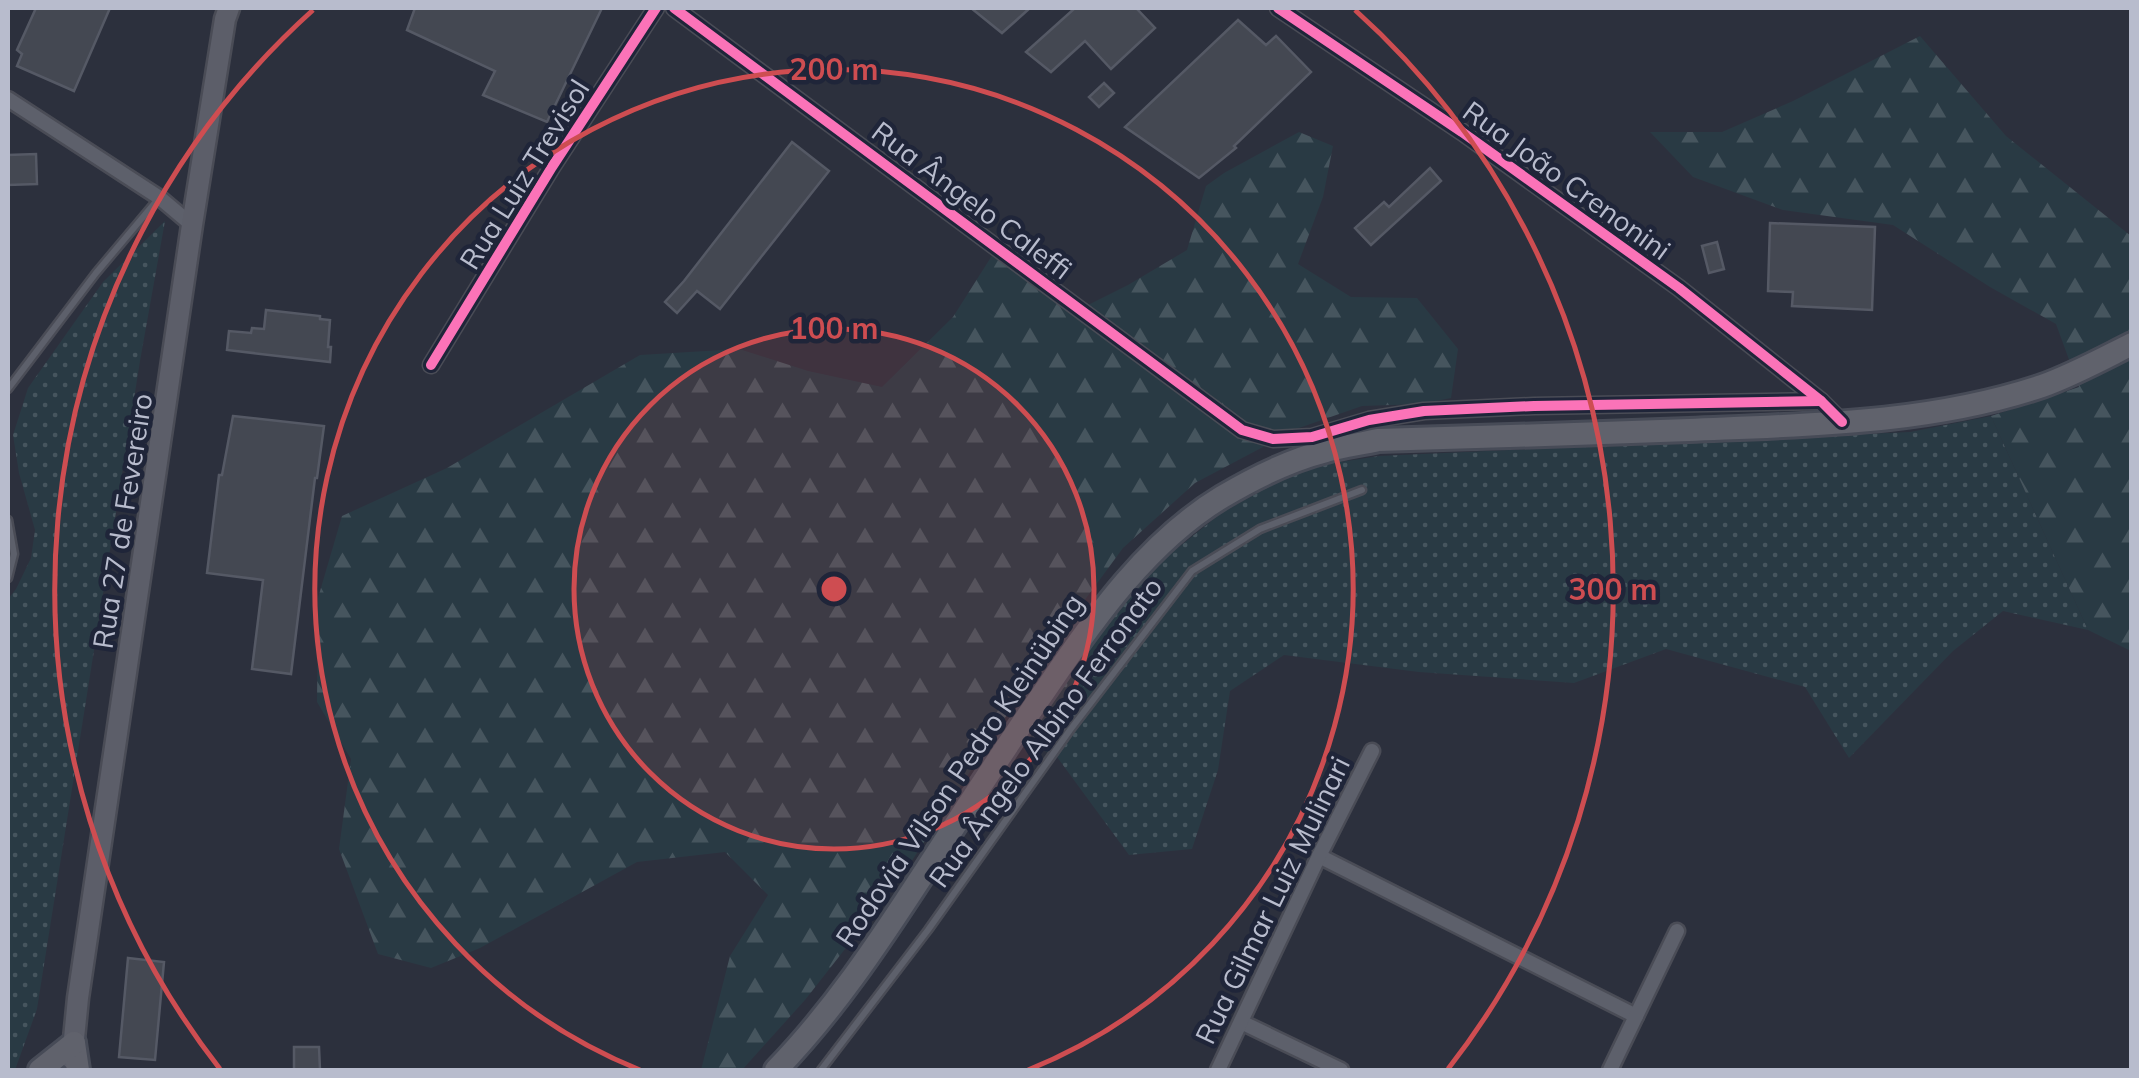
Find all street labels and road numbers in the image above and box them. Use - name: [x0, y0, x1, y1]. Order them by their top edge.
- street label: Rua Luiz Trevisol: [452, 73, 596, 275]
- street label: Rua João Crenonini: [1456, 93, 1678, 267]
- street label: Rua Ângelo Caleffi: [865, 113, 1079, 287]
- street label: Rua 27 de Fevereiro: [85, 391, 159, 651]
- street label: Rua Ângelo Albino Ferronato: [921, 570, 1169, 894]
- street label: Rodovia Vilson Pedro Kleinübing: [828, 587, 1090, 953]
- street label: Rua Gilmar Luiz Mulinari: [1187, 751, 1357, 1049]

